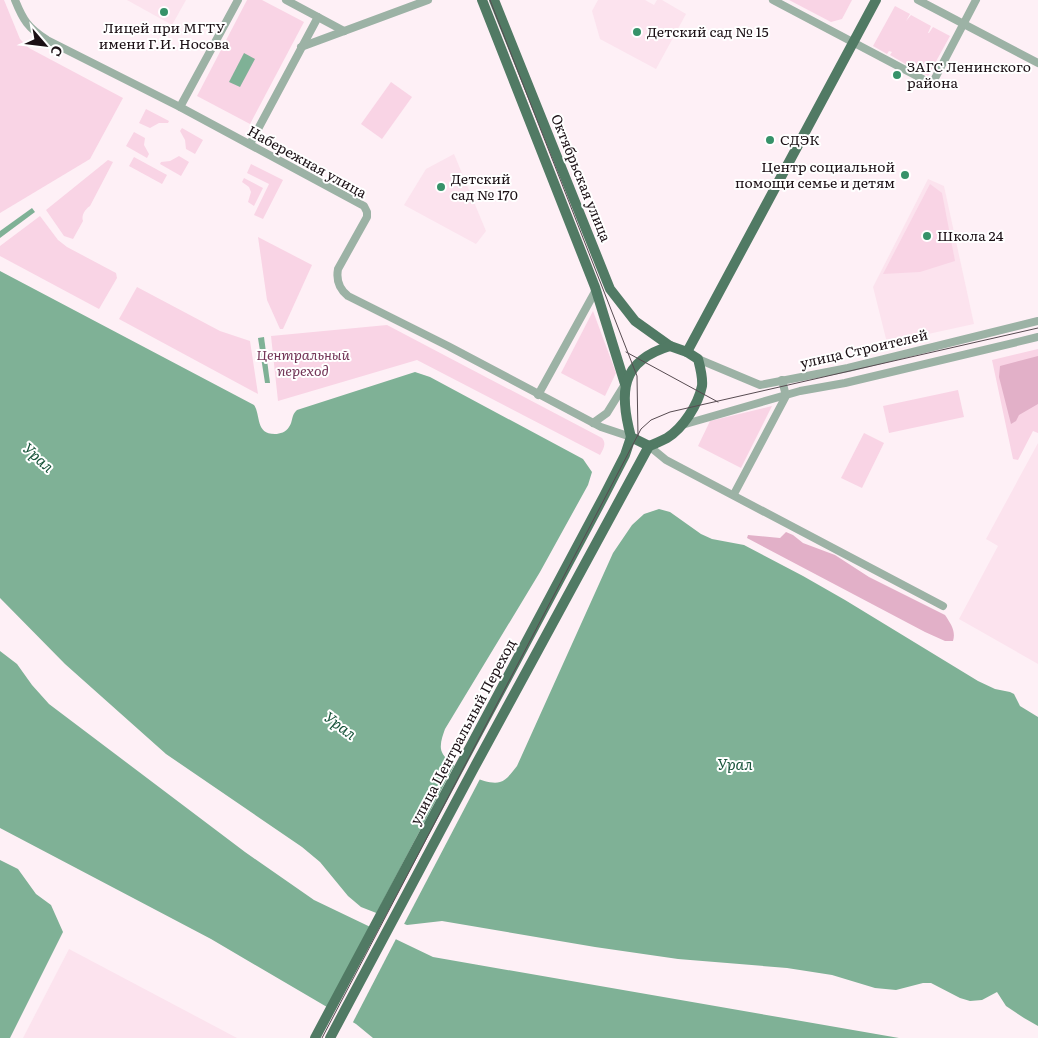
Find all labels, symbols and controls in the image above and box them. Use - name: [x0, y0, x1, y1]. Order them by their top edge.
- marker: Лицей при МГТУ имени Г.И. Носова: [158, 6, 170, 18]
- place label: Лицей при МГТУ имени Г.И. Носова: [99, 17, 230, 53]
- north arrow: [20, 20, 70, 70]
- place label: Детский сад № 15: [647, 21, 769, 41]
- marker: Детский сад № 15: [631, 26, 643, 38]
- text: С: [46, 42, 69, 61]
- place label: ЗАГС Ленинского района: [907, 56, 1031, 92]
- marker: ЗАГС Ленинского района: [891, 69, 903, 81]
- street label: Октябрьская улица: [547, 111, 617, 245]
- street label: Набережная улица: [244, 120, 371, 202]
- place label: СДЭК: [780, 129, 820, 149]
- marker: СДЭК: [764, 134, 776, 146]
- place label: Центр социальной помощи семье и детям: [735, 156, 895, 192]
- place label: Детский сад № 170: [451, 168, 518, 204]
- marker: Центр социальной помощи семье и детям: [899, 169, 911, 181]
- marker: Детский сад № 170: [435, 181, 447, 193]
- place label: Школа 24: [937, 225, 1004, 245]
- marker: Школа 24: [921, 230, 933, 242]
- street label: улица Строителей: [798, 324, 930, 372]
- park label: Центральный переход: [256, 344, 350, 380]
- water label: Урал: [18, 437, 60, 478]
- street label: улица Центральный Переход: [404, 635, 520, 828]
- water label: Урал: [320, 705, 362, 745]
- water label: Урал: [718, 752, 753, 775]

